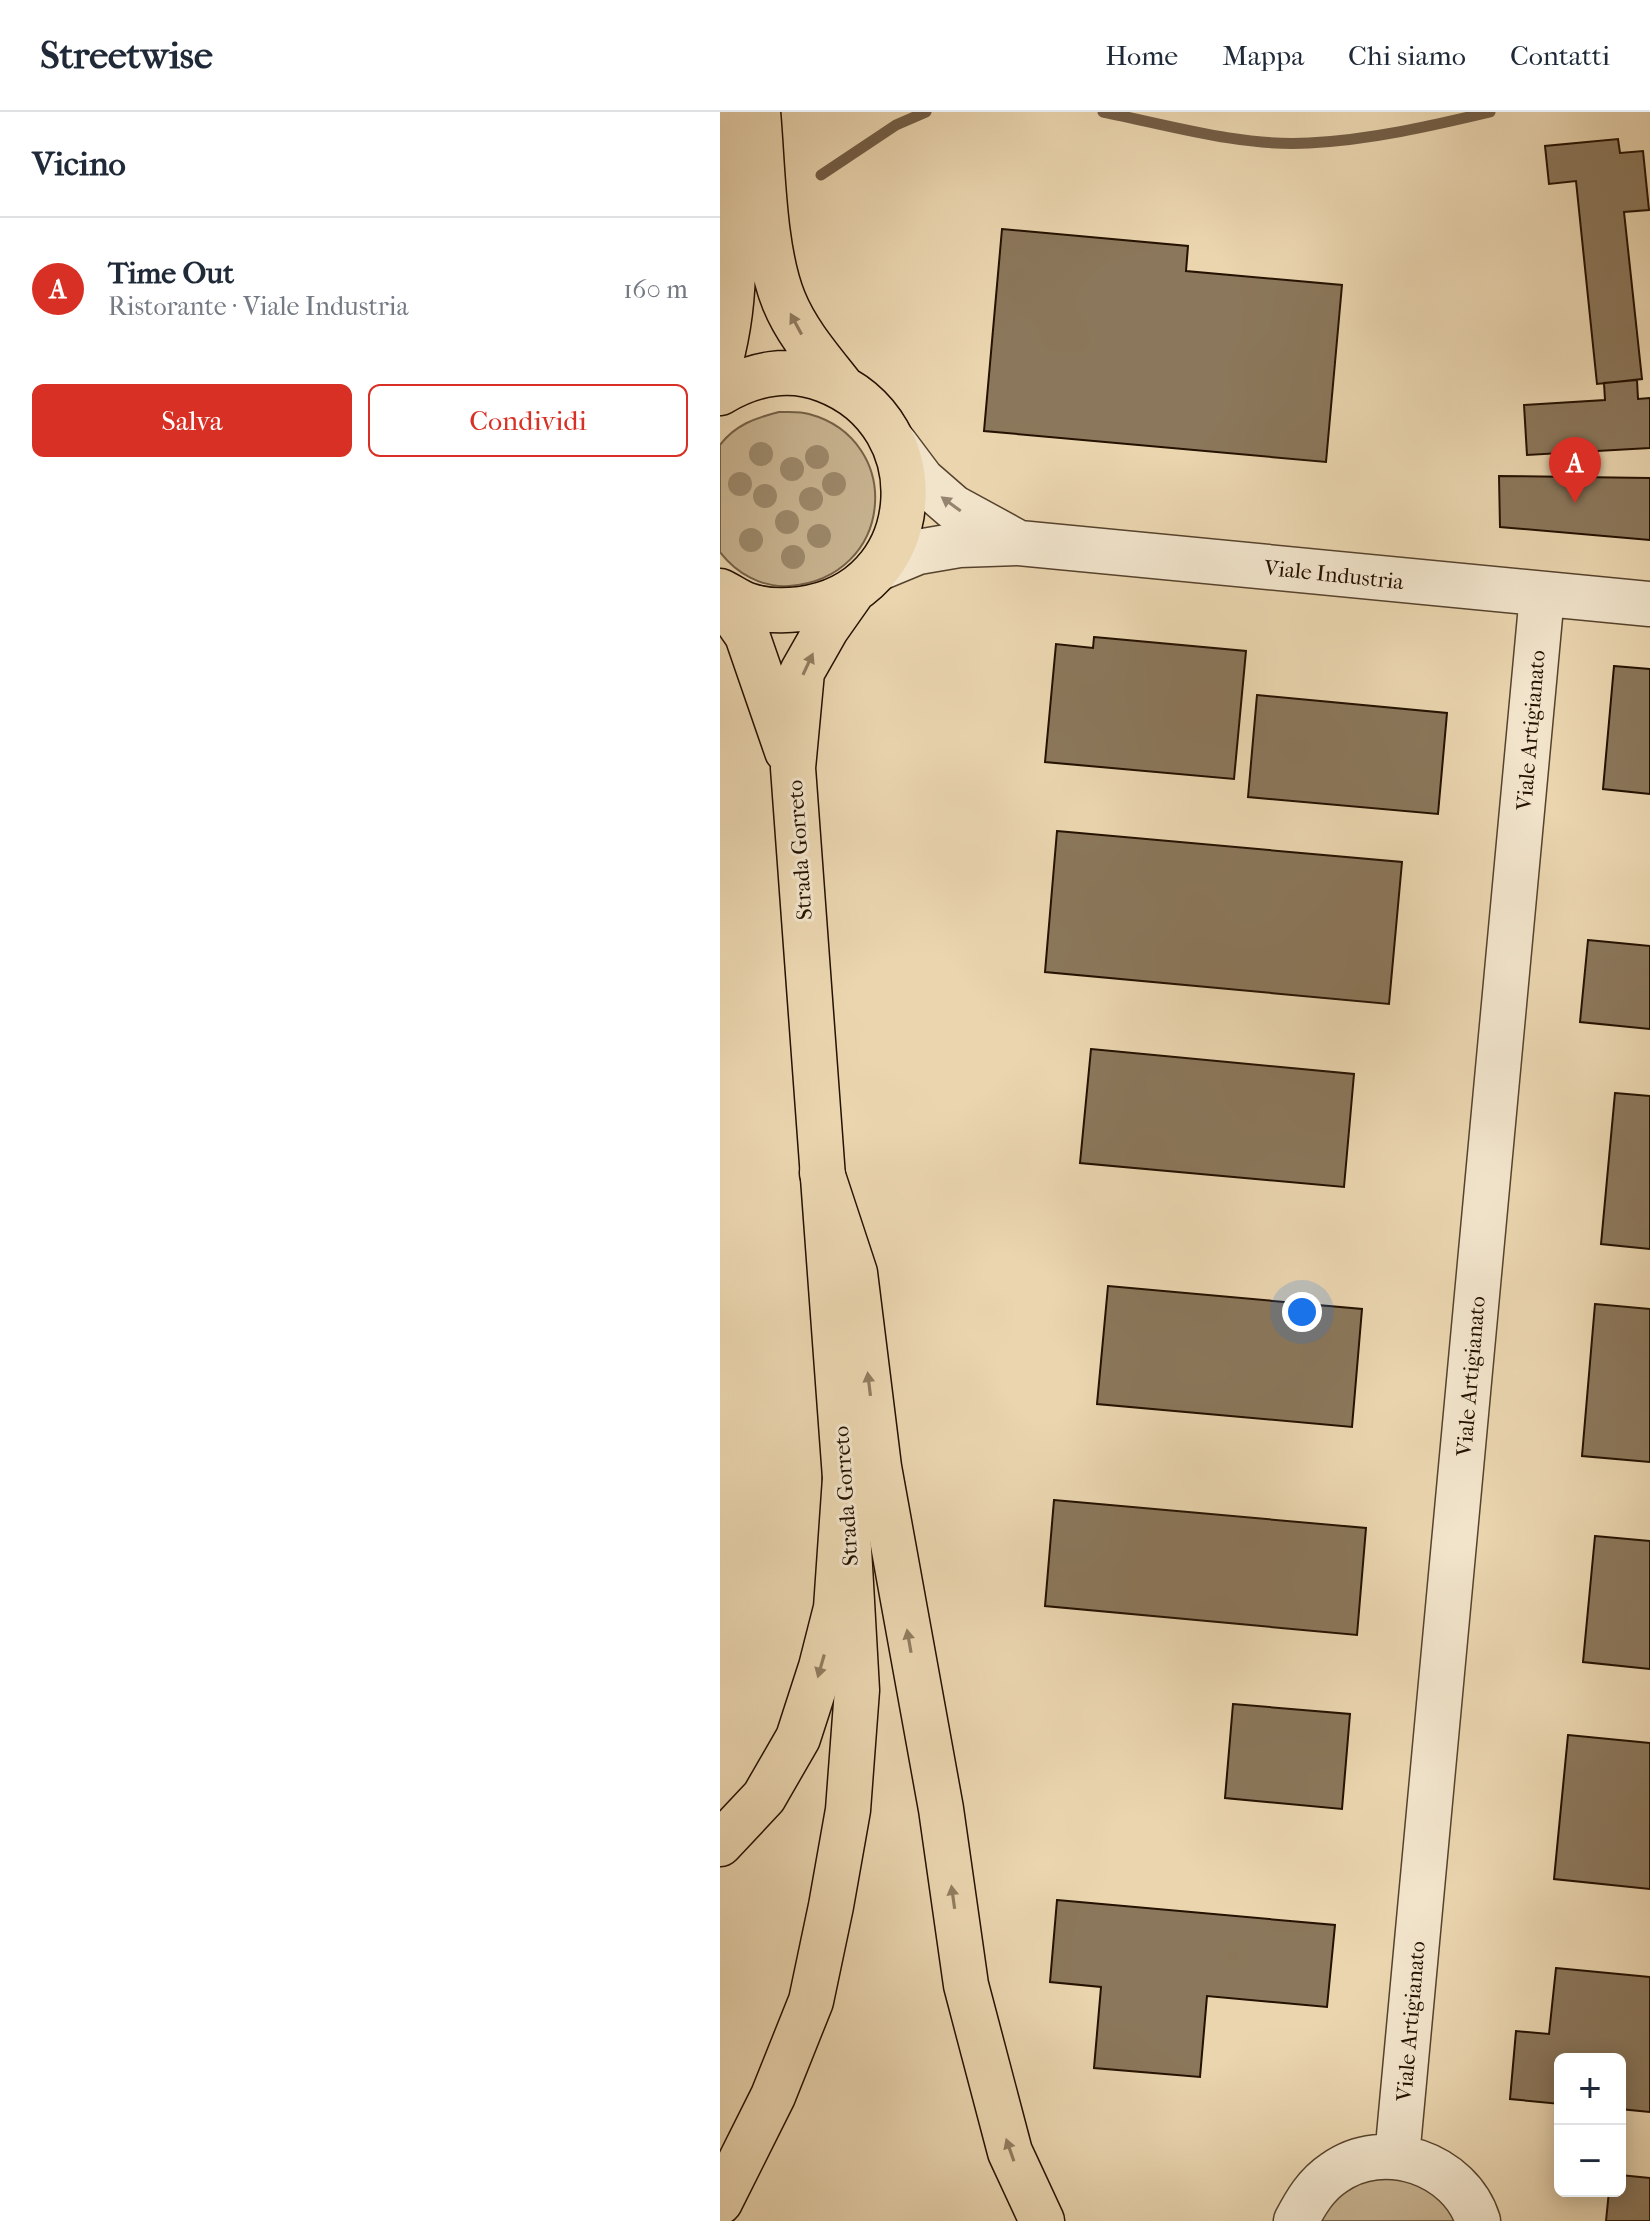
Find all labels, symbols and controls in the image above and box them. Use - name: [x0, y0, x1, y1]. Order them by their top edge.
- text: Streetwise: [40, 33, 213, 78]
- text: Home: [1105, 39, 1178, 72]
- text: Mappa: [1222, 39, 1304, 72]
- text: Chi siamo: [1348, 39, 1466, 72]
- text: Contatti: [1510, 39, 1610, 72]
- text: Vicino: [32, 144, 126, 184]
- text: Time Out: [108, 256, 234, 291]
- text: A: [50, 274, 66, 305]
- text: 160 m: [623, 274, 688, 305]
- text: Ristorante · Viale Industria: [108, 291, 408, 322]
- one-way arrow: [790, 313, 804, 335]
- button: Salva: [32, 384, 352, 457]
- button: Condividi: [368, 384, 688, 457]
- pin: A: [1549, 437, 1601, 503]
- one-way arrow: [941, 497, 962, 513]
- street label: Viale Industria: [1262, 555, 1406, 595]
- street label: Viale Artigianato: [1511, 649, 1551, 812]
- one-way arrow: [801, 653, 815, 676]
- street label: Strada Gorreto: [782, 779, 818, 921]
- your location: [1282, 1292, 1322, 1332]
- street label: Viale Artigianato: [1451, 1295, 1491, 1458]
- one-way arrow: [862, 1371, 875, 1396]
- street label: Strada Gorreto: [828, 1425, 864, 1567]
- one-way arrow: [903, 1628, 915, 1653]
- one-way arrow: [814, 1654, 827, 1678]
- one-way arrow: [946, 1884, 959, 1909]
- street label: Viale Artigianato: [1391, 1940, 1431, 2103]
- map controls: [1554, 2053, 1626, 2197]
- button: +: [1554, 2053, 1626, 2125]
- button: −: [1554, 2125, 1626, 2197]
- one-way arrow: [1004, 2138, 1016, 2162]

